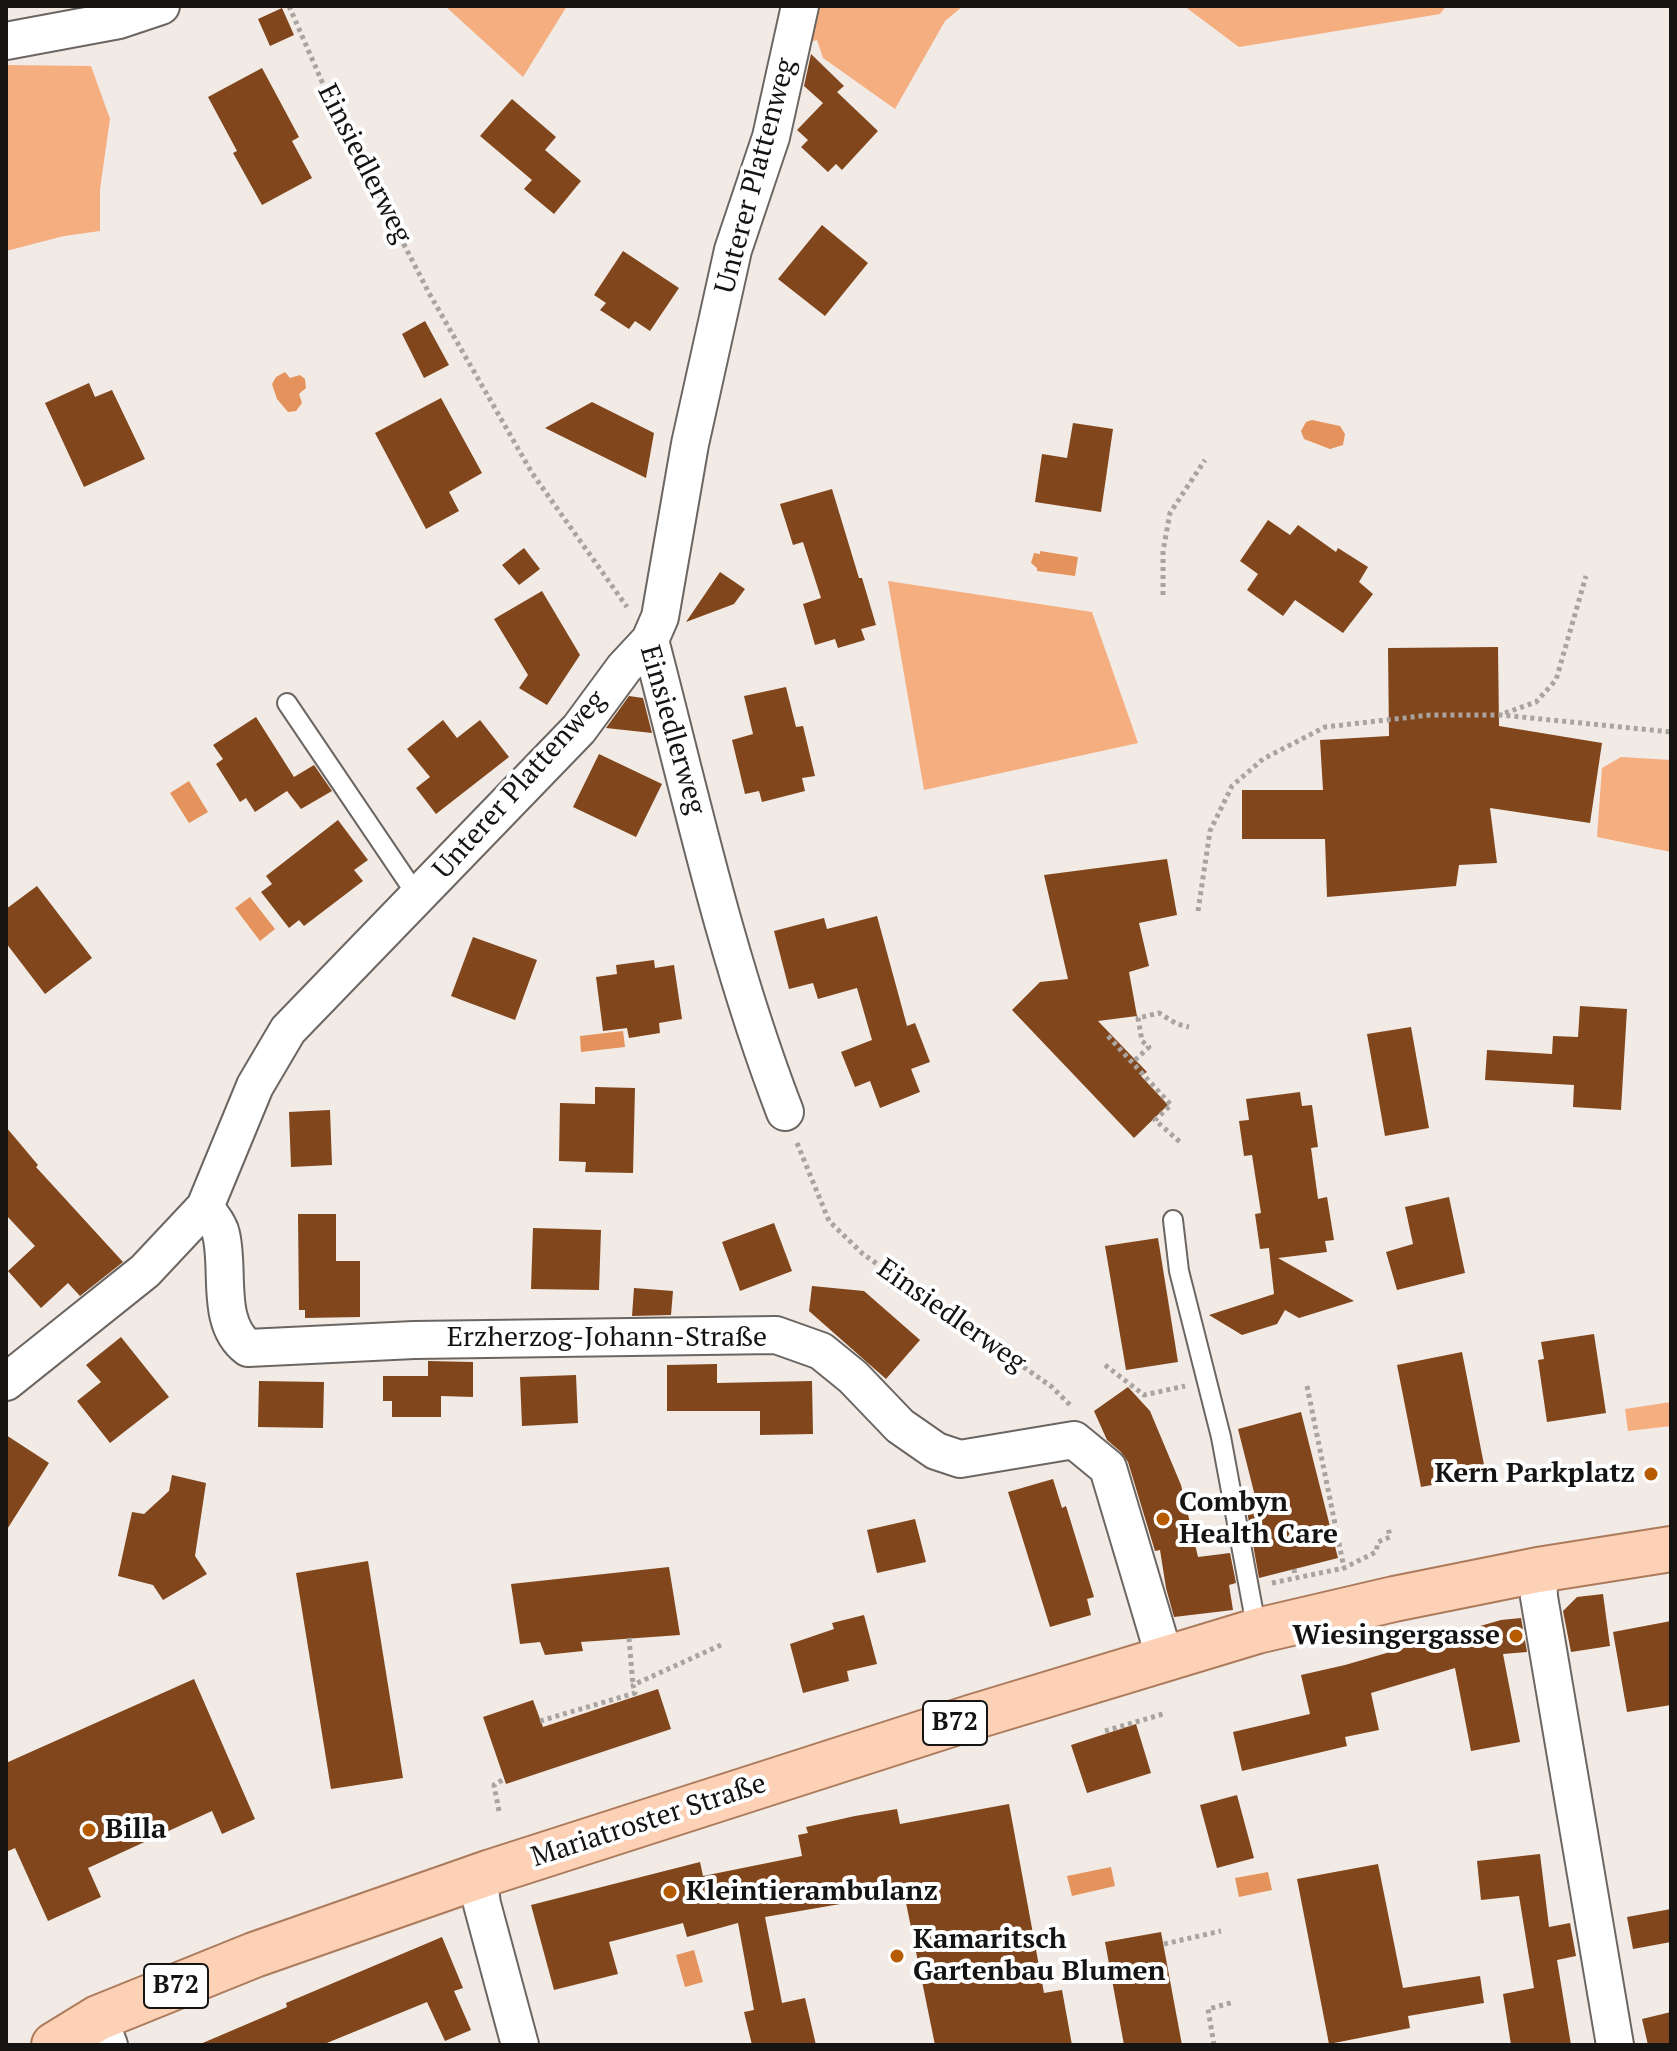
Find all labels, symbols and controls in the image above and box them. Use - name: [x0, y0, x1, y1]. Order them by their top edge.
- street label: Unterer Plattenweg: [708, 55, 804, 297]
- street label: Einsiedlerweg: [310, 79, 418, 249]
- street label: Einsiedlerweg: [632, 642, 712, 818]
- street label: Unterer Plattenweg: [427, 684, 613, 886]
- street label: Einsiedlerweg: [870, 1252, 1032, 1380]
- street label: Erzherzog-Johann-Straße: [447, 1321, 767, 1355]
- place label: Kern Parkplatz: [1435, 1457, 1635, 1491]
- marker: Kern Parkplatz: [1642, 1465, 1660, 1483]
- place label: Combyn Health Care: [1179, 1486, 1338, 1552]
- marker: Combyn Health Care: [1154, 1510, 1172, 1528]
- place label: Wiesingergasse: [1292, 1619, 1500, 1653]
- marker: Wiesingergasse: [1507, 1627, 1525, 1645]
- road number: B72: [923, 1701, 987, 1745]
- street label: Mariatroster Straße: [527, 1767, 771, 1875]
- place label: Billa: [105, 1813, 167, 1847]
- marker: Billa: [80, 1821, 98, 1839]
- place label: Kleintierambulanz: [686, 1875, 938, 1909]
- marker: Kleintierambulanz: [661, 1883, 679, 1901]
- place label: Kamaritsch Gartenbau Blumen: [913, 1923, 1166, 1989]
- marker: Kamaritsch Gartenbau Blumen: [888, 1947, 906, 1965]
- road number: B72: [144, 1964, 208, 2008]

